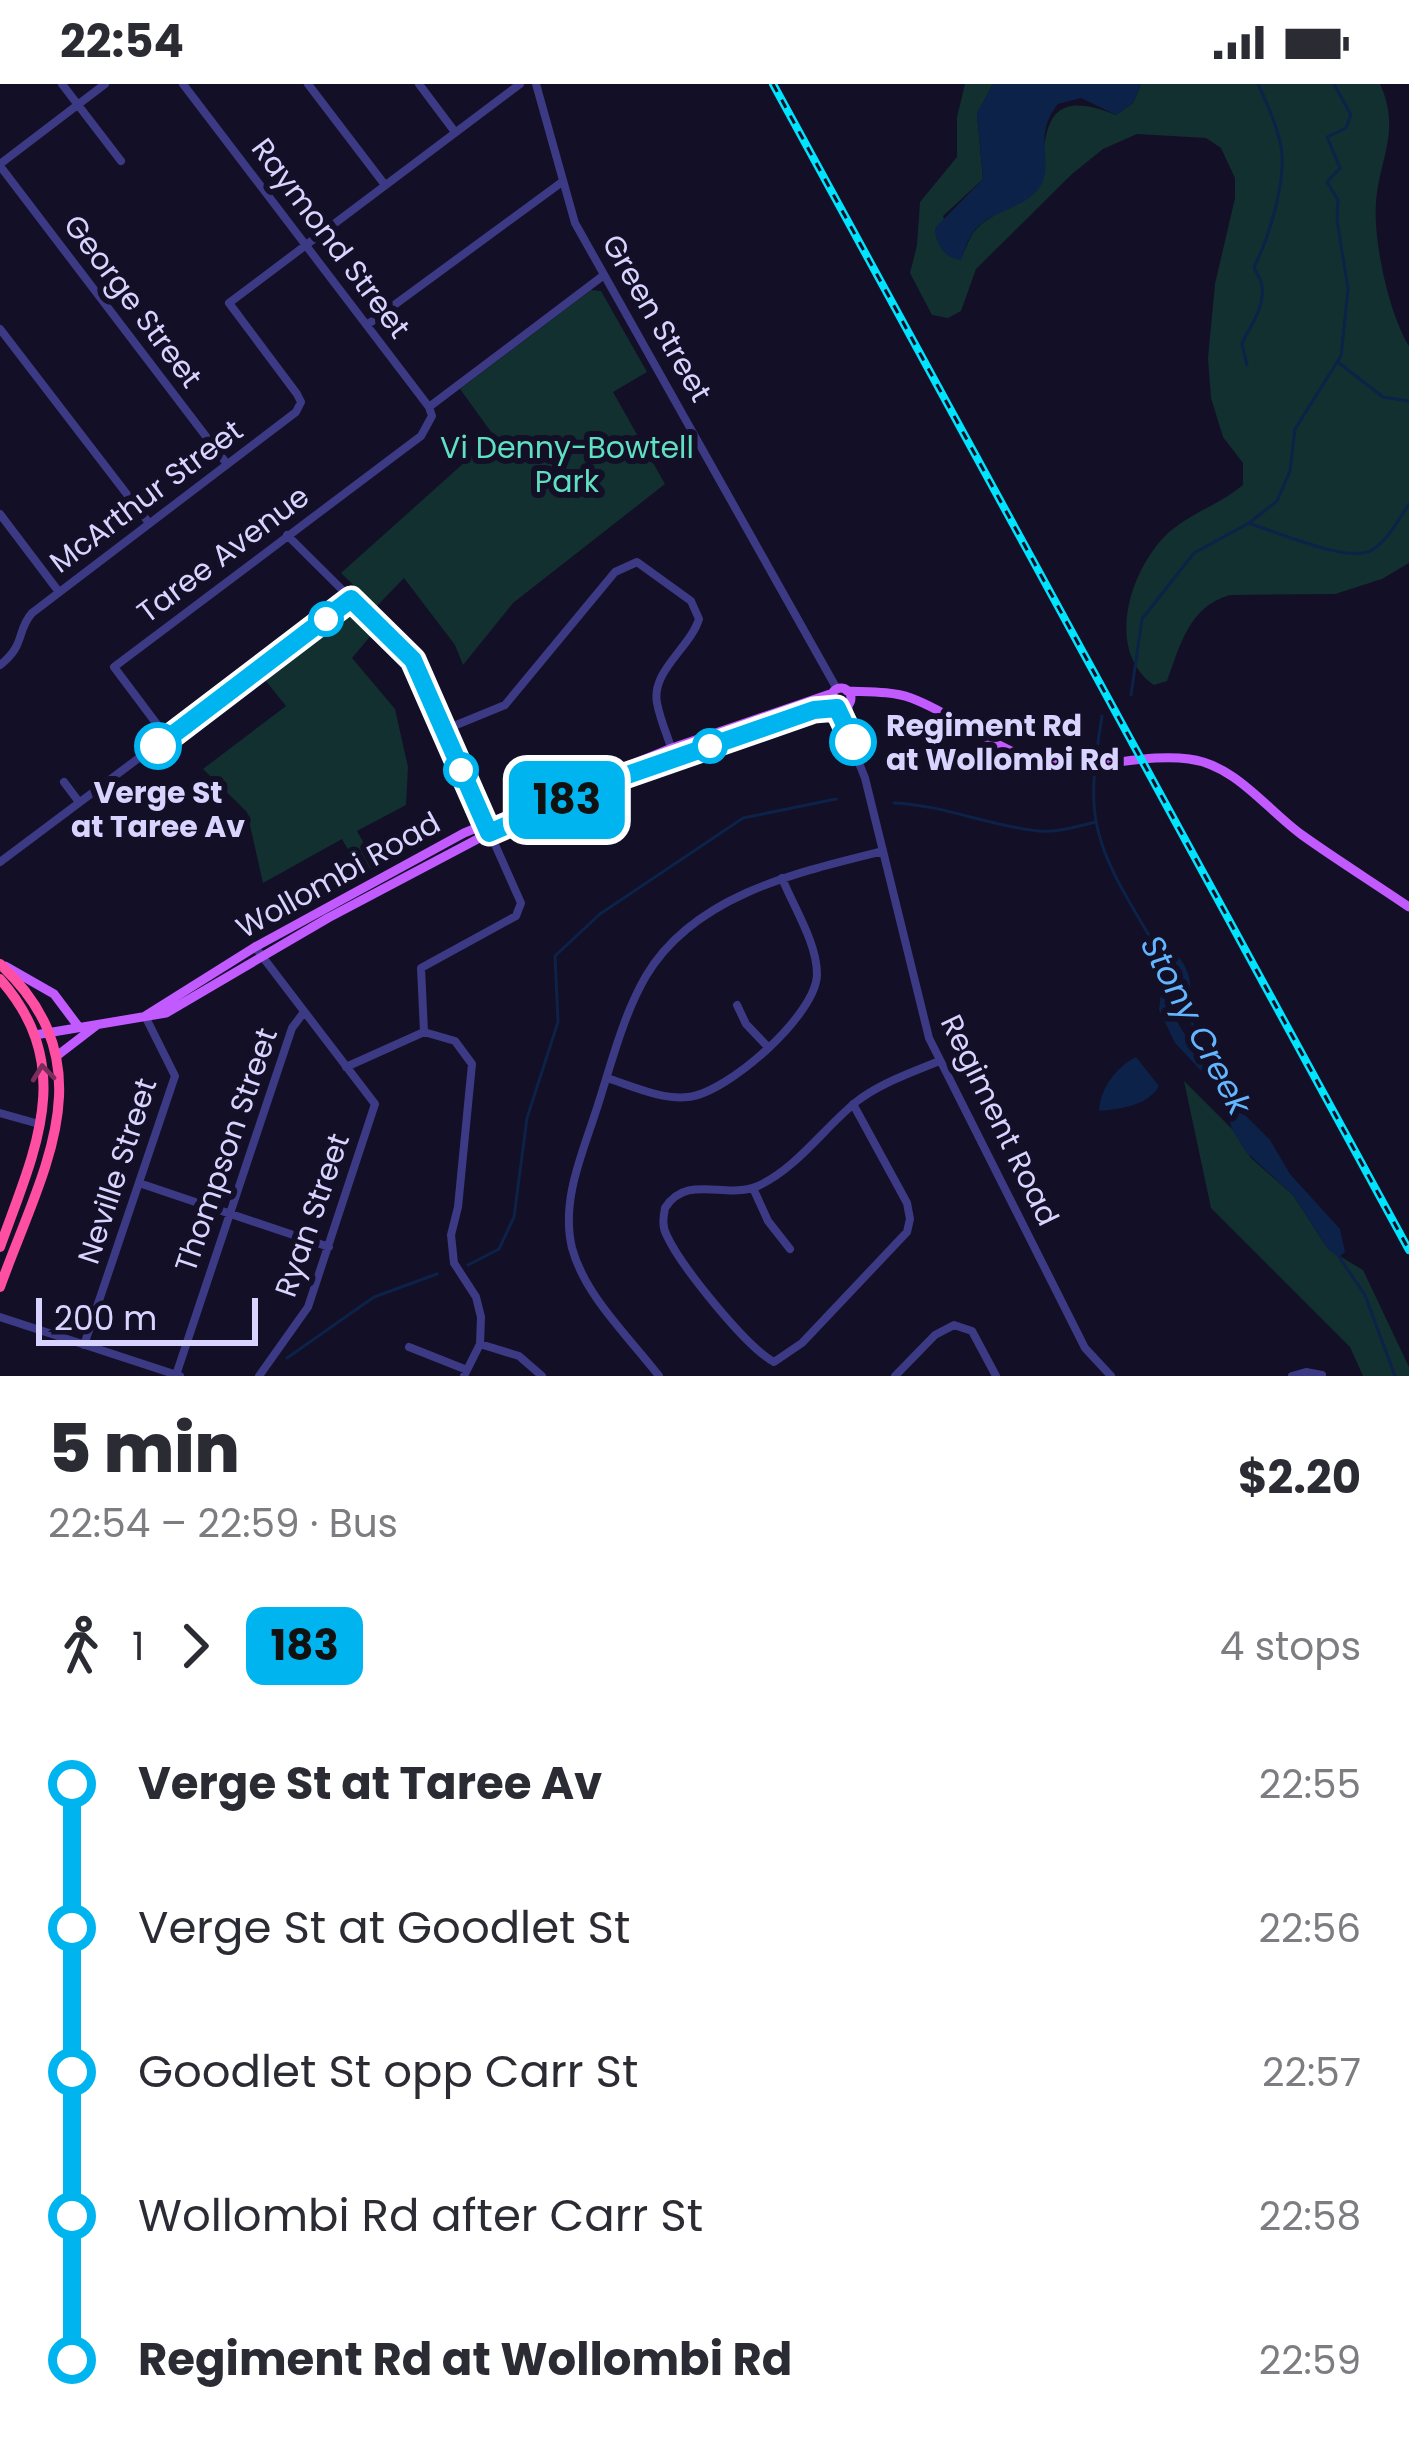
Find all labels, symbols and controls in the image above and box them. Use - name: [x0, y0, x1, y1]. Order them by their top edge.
- text: 22:54: [60, 10, 184, 73]
- street label: Raymond Street: [241, 129, 421, 347]
- street label: George Street: [54, 205, 212, 397]
- street label: Green Street: [592, 226, 722, 410]
- street label: McArthur Street: [40, 409, 252, 583]
- park label: Vi Denny-Bowtell Park: [440, 426, 694, 503]
- street label: Taree Avenue: [128, 475, 318, 633]
- unlabelled marker: [310, 603, 342, 635]
- place label: Regiment Rd at Wollombi Rd: [886, 704, 1120, 781]
- marker: Regiment Rd at Wollombi Rd: [831, 720, 875, 764]
- marker: Verge St at Taree Av: [136, 724, 180, 768]
- unlabelled marker: [694, 730, 726, 762]
- unlabelled marker: [445, 754, 477, 786]
- line badge: 183: [498, 761, 636, 839]
- text: 183: [533, 770, 601, 829]
- place label: Verge St at Taree Av: [71, 771, 245, 848]
- street label: Wollombi Road: [228, 801, 448, 949]
- water label: Stony Creek: [1129, 927, 1264, 1125]
- street label: Regiment Road: [930, 1007, 1070, 1233]
- street label: Thompson Street: [164, 1022, 288, 1278]
- one-way arrow: [31, 1064, 56, 1083]
- street label: Neville Street: [67, 1073, 167, 1269]
- street label: Ryan Street: [264, 1127, 360, 1303]
- scale bar: [36, 1292, 258, 1345]
- text: 200 m: [54, 1295, 157, 1342]
- text: 5 min: [48, 1403, 240, 1495]
- text: $2.20: [1238, 1446, 1361, 1509]
- text: 22:54 – 22:59 · Bus: [48, 1496, 398, 1551]
- icon: walk: [48, 1613, 114, 1679]
- icon: forward: [162, 1613, 228, 1679]
- text: 183: [270, 1616, 339, 1675]
- text: 1: [132, 1619, 144, 1674]
- text: 4 stops: [1220, 1619, 1361, 1674]
- text: Verge St at Taree Av: [138, 1752, 602, 1815]
- text: 22:55: [1259, 1757, 1361, 1812]
- text: Verge St at Goodlet St: [138, 1896, 630, 1959]
- text: 22:56: [1259, 1901, 1361, 1956]
- text: Goodlet St opp Carr St: [138, 2040, 638, 2103]
- text: 22:57: [1262, 2045, 1361, 2100]
- text: Wollombi Rd after Carr St: [138, 2184, 703, 2247]
- text: 22:58: [1259, 2189, 1361, 2244]
- text: Regiment Rd at Wollombi Rd: [138, 2328, 792, 2391]
- text: 22:59: [1259, 2333, 1361, 2388]

